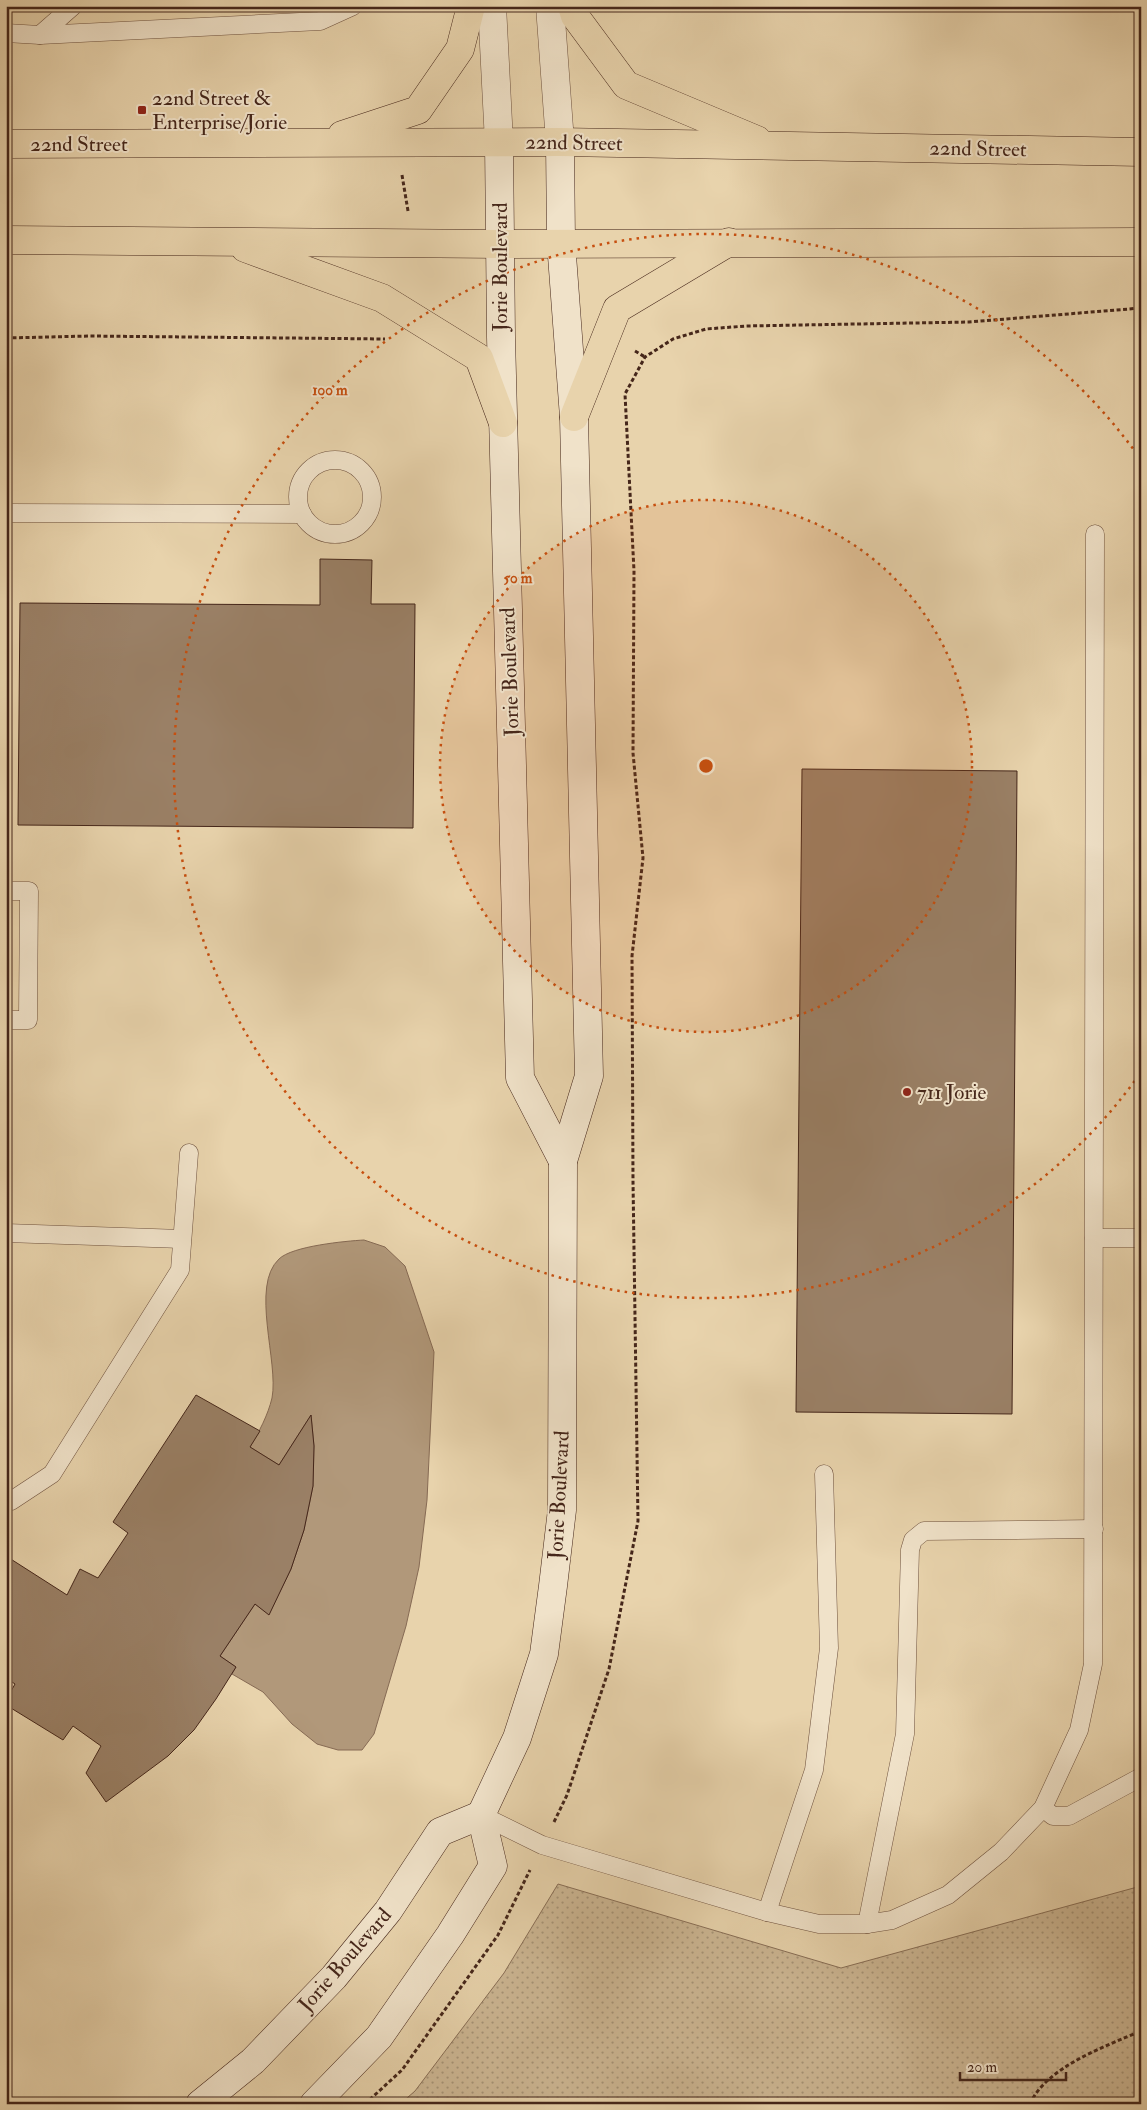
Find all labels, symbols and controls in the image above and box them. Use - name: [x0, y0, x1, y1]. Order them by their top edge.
- place label: 22nd Street & Enterprise/Jorie: [152, 85, 287, 136]
- marker: 22nd Street & Enterprise/Jorie: [136, 104, 148, 116]
- street label: 22nd Street: [525, 129, 623, 157]
- street label: 22nd Street: [30, 131, 128, 158]
- street label: 22nd Street: [929, 135, 1027, 163]
- street label: Jorie Boulevard: [487, 202, 514, 333]
- text: 100 m: [312, 381, 348, 400]
- text: 50 m: [504, 569, 533, 588]
- street label: Jorie Boulevard: [494, 606, 526, 738]
- centre of rings: [697, 757, 715, 775]
- place label: 711 Jorie: [917, 1079, 987, 1106]
- marker: 711 Jorie: [901, 1086, 913, 1098]
- street label: Jorie Boulevard: [542, 1429, 576, 1561]
- street label: Jorie Boulevard: [292, 1902, 398, 2018]
- scale bar: [960, 2050, 1066, 2082]
- text: 20 m: [967, 2058, 997, 2077]

